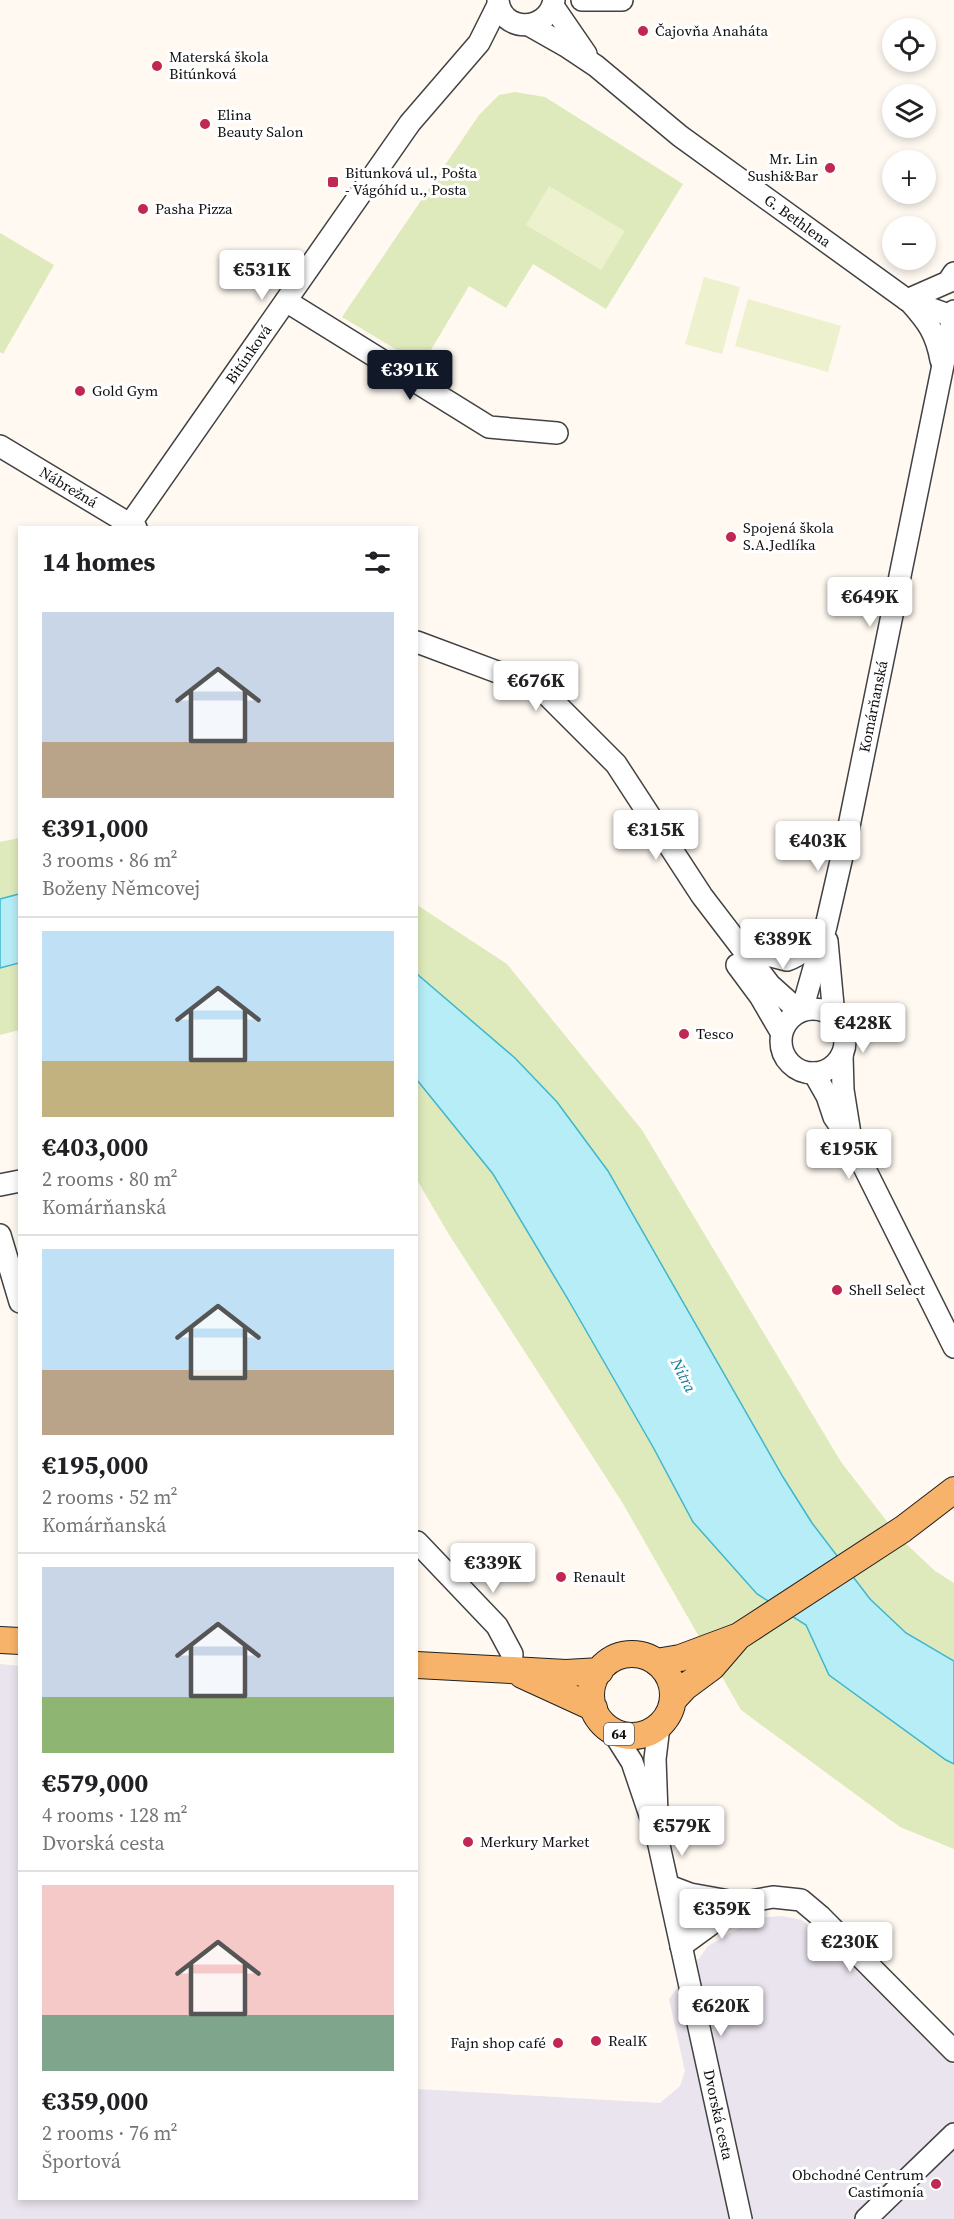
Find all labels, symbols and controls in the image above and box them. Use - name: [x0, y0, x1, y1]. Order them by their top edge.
- map controls: [882, 18, 936, 270]
- button: locate: [882, 18, 936, 72]
- place label: Čajovňa Anaháta: [655, 20, 768, 41]
- marker: Čajovňa Anaháta: [636, 24, 650, 38]
- place label: Materská škola Bitúnková: [169, 46, 269, 84]
- marker: Materská škola Bitúnková: [150, 59, 164, 73]
- button: layers: [882, 84, 936, 138]
- place label: Elina Beauty Salon: [217, 104, 303, 142]
- marker: Elina Beauty Salon: [198, 117, 212, 131]
- place label: Mr. Lin Sushi&Bar: [748, 148, 819, 186]
- button: +: [882, 150, 936, 204]
- marker: Mr. Lin Sushi&Bar: [823, 161, 837, 175]
- place label: Bitunková ul., Pošta - Vágóhíd u., Posta: [345, 162, 477, 200]
- marker: Bitunková ul., Pošta - Vágóhíd u., Posta: [326, 175, 340, 189]
- street label: G. Bethlena: [760, 189, 836, 252]
- place label: Pasha Pizza: [155, 198, 233, 219]
- marker: Pasha Pizza: [136, 202, 150, 216]
- button: −: [882, 216, 936, 270]
- pin: €531K: [220, 250, 304, 301]
- text: €531K: [233, 255, 291, 283]
- street label: Bitúnková: [220, 320, 276, 388]
- pin: €391K: [368, 350, 452, 401]
- text: €391K: [381, 355, 439, 383]
- place label: Gold Gym: [92, 380, 159, 401]
- marker: Gold Gym: [73, 384, 87, 398]
- street label: Nábrežná: [36, 461, 102, 513]
- place label: Spojená škola S.A.Jedlíka: [743, 517, 834, 555]
- marker: Spojená škola S.A.Jedlíka: [724, 530, 738, 544]
- text: 14 homes: [42, 544, 155, 580]
- icon: filters: [361, 546, 394, 579]
- pin: €649K: [828, 577, 912, 628]
- text: €649K: [841, 582, 899, 610]
- icon: home: [164, 651, 272, 759]
- street label: Komárňanská: [853, 658, 893, 754]
- pin: €676K: [494, 661, 578, 712]
- text: €676K: [507, 666, 565, 694]
- text: €391,000: [42, 810, 148, 846]
- pin: €315K: [614, 810, 698, 861]
- text: €315K: [627, 815, 685, 843]
- pin: €403K: [776, 821, 860, 872]
- text: €403K: [789, 826, 847, 854]
- text: 3 rooms · 86 m²: [42, 846, 178, 874]
- text: Boženy Němcovej: [42, 874, 200, 902]
- pin: €389K: [741, 919, 825, 970]
- text: €389K: [754, 924, 812, 952]
- icon: home: [164, 970, 272, 1078]
- pin: €428K: [821, 1003, 905, 1054]
- text: €428K: [834, 1008, 892, 1036]
- place label: Tesco: [696, 1023, 734, 1044]
- marker: Tesco: [677, 1027, 691, 1041]
- text: €403,000: [42, 1129, 148, 1165]
- pin: €195K: [807, 1129, 891, 1180]
- text: €195K: [820, 1134, 878, 1162]
- text: 2 rooms · 80 m²: [42, 1165, 178, 1193]
- text: Komárňanská: [42, 1193, 166, 1221]
- place label: Shell Select: [849, 1279, 925, 1300]
- marker: Shell Select: [830, 1283, 844, 1297]
- icon: home: [164, 1288, 272, 1396]
- water label: Nitra: [666, 1353, 702, 1397]
- text: €195,000: [42, 1447, 148, 1483]
- text: 2 rooms · 52 m²: [42, 1483, 178, 1511]
- text: Komárňanská: [42, 1511, 166, 1539]
- pin: €339K: [451, 1543, 535, 1594]
- text: €339K: [464, 1548, 522, 1576]
- place label: Renault: [573, 1566, 625, 1587]
- marker: Renault: [554, 1570, 568, 1584]
- icon: home: [164, 1606, 272, 1714]
- road number: 64: [604, 1723, 634, 1745]
- text: €579,000: [42, 1765, 148, 1801]
- text: 4 rooms · 128 m²: [42, 1801, 188, 1829]
- pin: €579K: [640, 1806, 724, 1857]
- text: €579K: [653, 1811, 711, 1839]
- text: Dvorská cesta: [42, 1829, 165, 1857]
- place label: Merkury Market: [480, 1831, 589, 1852]
- marker: Merkury Market: [461, 1835, 475, 1849]
- pin: €359K: [680, 1889, 764, 1940]
- text: €359K: [693, 1894, 751, 1922]
- pin: €230K: [808, 1922, 892, 1973]
- icon: home: [164, 1924, 272, 2032]
- text: €230K: [821, 1927, 879, 1955]
- pin: €620K: [679, 1986, 763, 2037]
- text: €620K: [692, 1991, 750, 2019]
- place label: RealK: [608, 2030, 647, 2051]
- place label: Fajn shop café: [450, 2032, 546, 2053]
- marker: RealK: [589, 2034, 603, 2048]
- marker: Fajn shop café: [551, 2036, 565, 2050]
- street label: Dvorská cesta: [698, 2067, 739, 2162]
- text: €359,000: [42, 2083, 148, 2119]
- text: 2 rooms · 76 m²: [42, 2119, 178, 2147]
- text: Športová: [42, 2147, 121, 2175]
- place label: Obchodné Centrum Castimonia: [792, 2164, 924, 2202]
- marker: Obchodné Centrum Castimonia: [929, 2177, 943, 2191]

